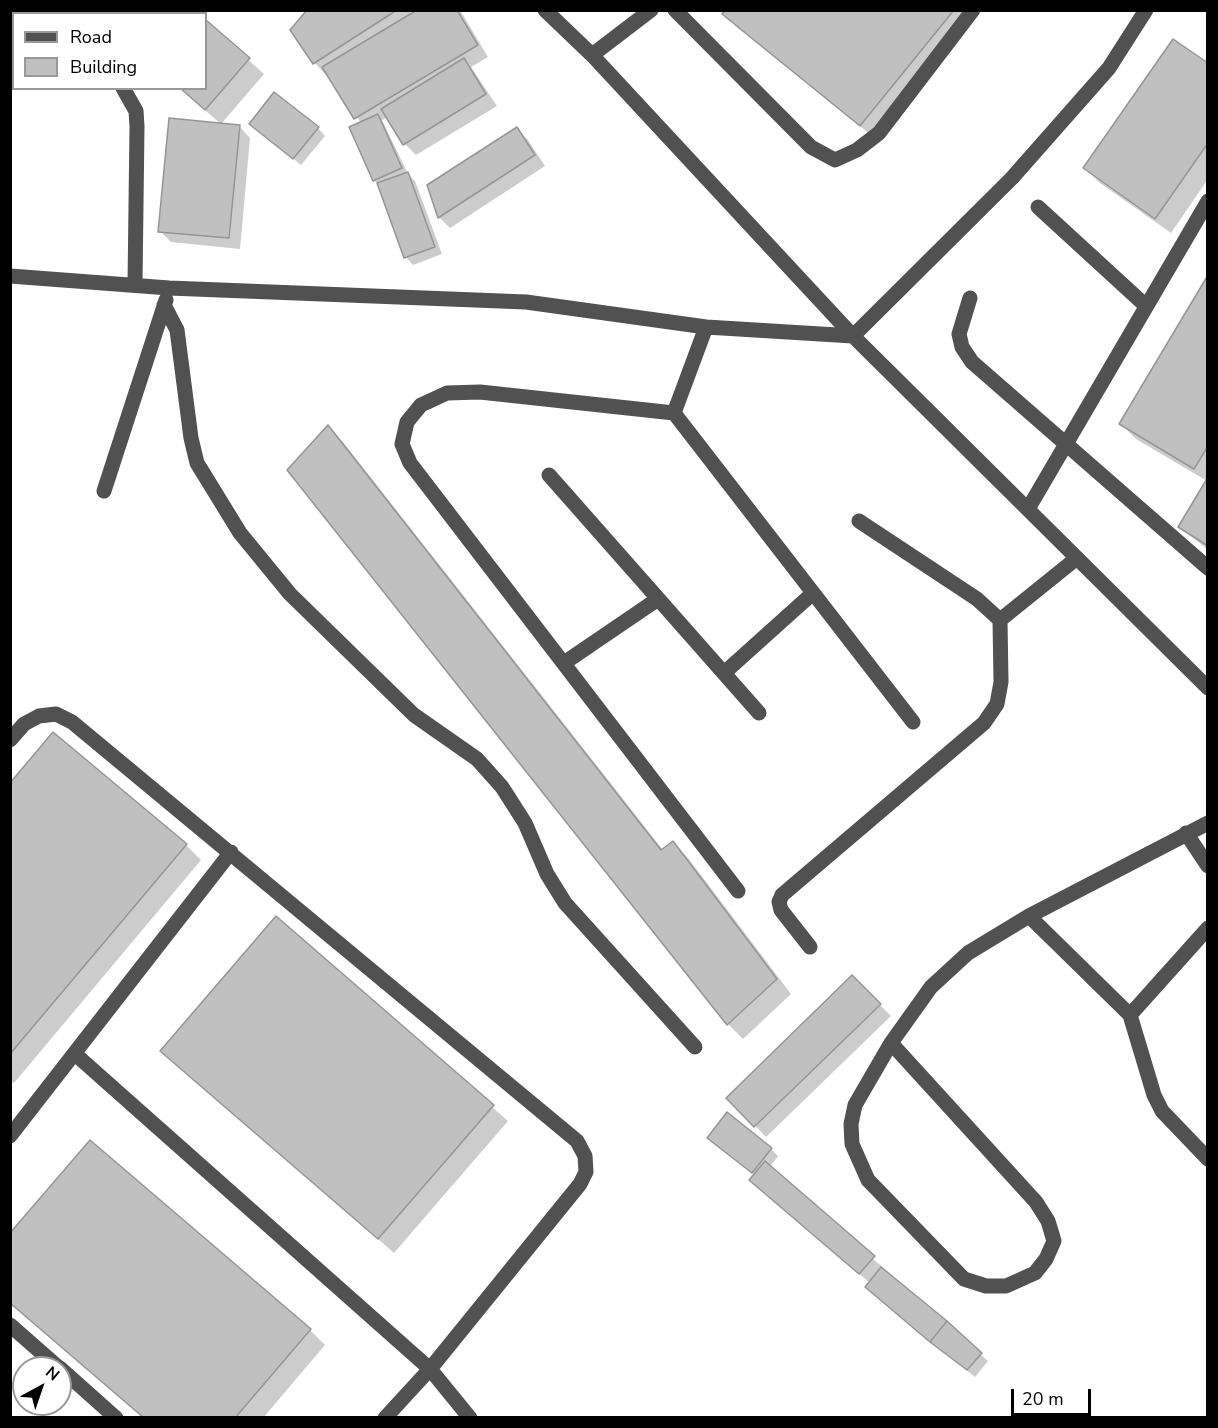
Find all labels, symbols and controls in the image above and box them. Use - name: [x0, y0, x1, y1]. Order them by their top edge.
- legend: [12, 12, 207, 90]
- text: Road: [70, 25, 112, 49]
- text: Building: [70, 55, 137, 79]
- north arrow: [12, 1356, 72, 1416]
- text: N: [41, 1361, 64, 1386]
- scale bar: [1014, 1377, 1094, 1415]
- text: 20 m: [1022, 1387, 1064, 1411]

